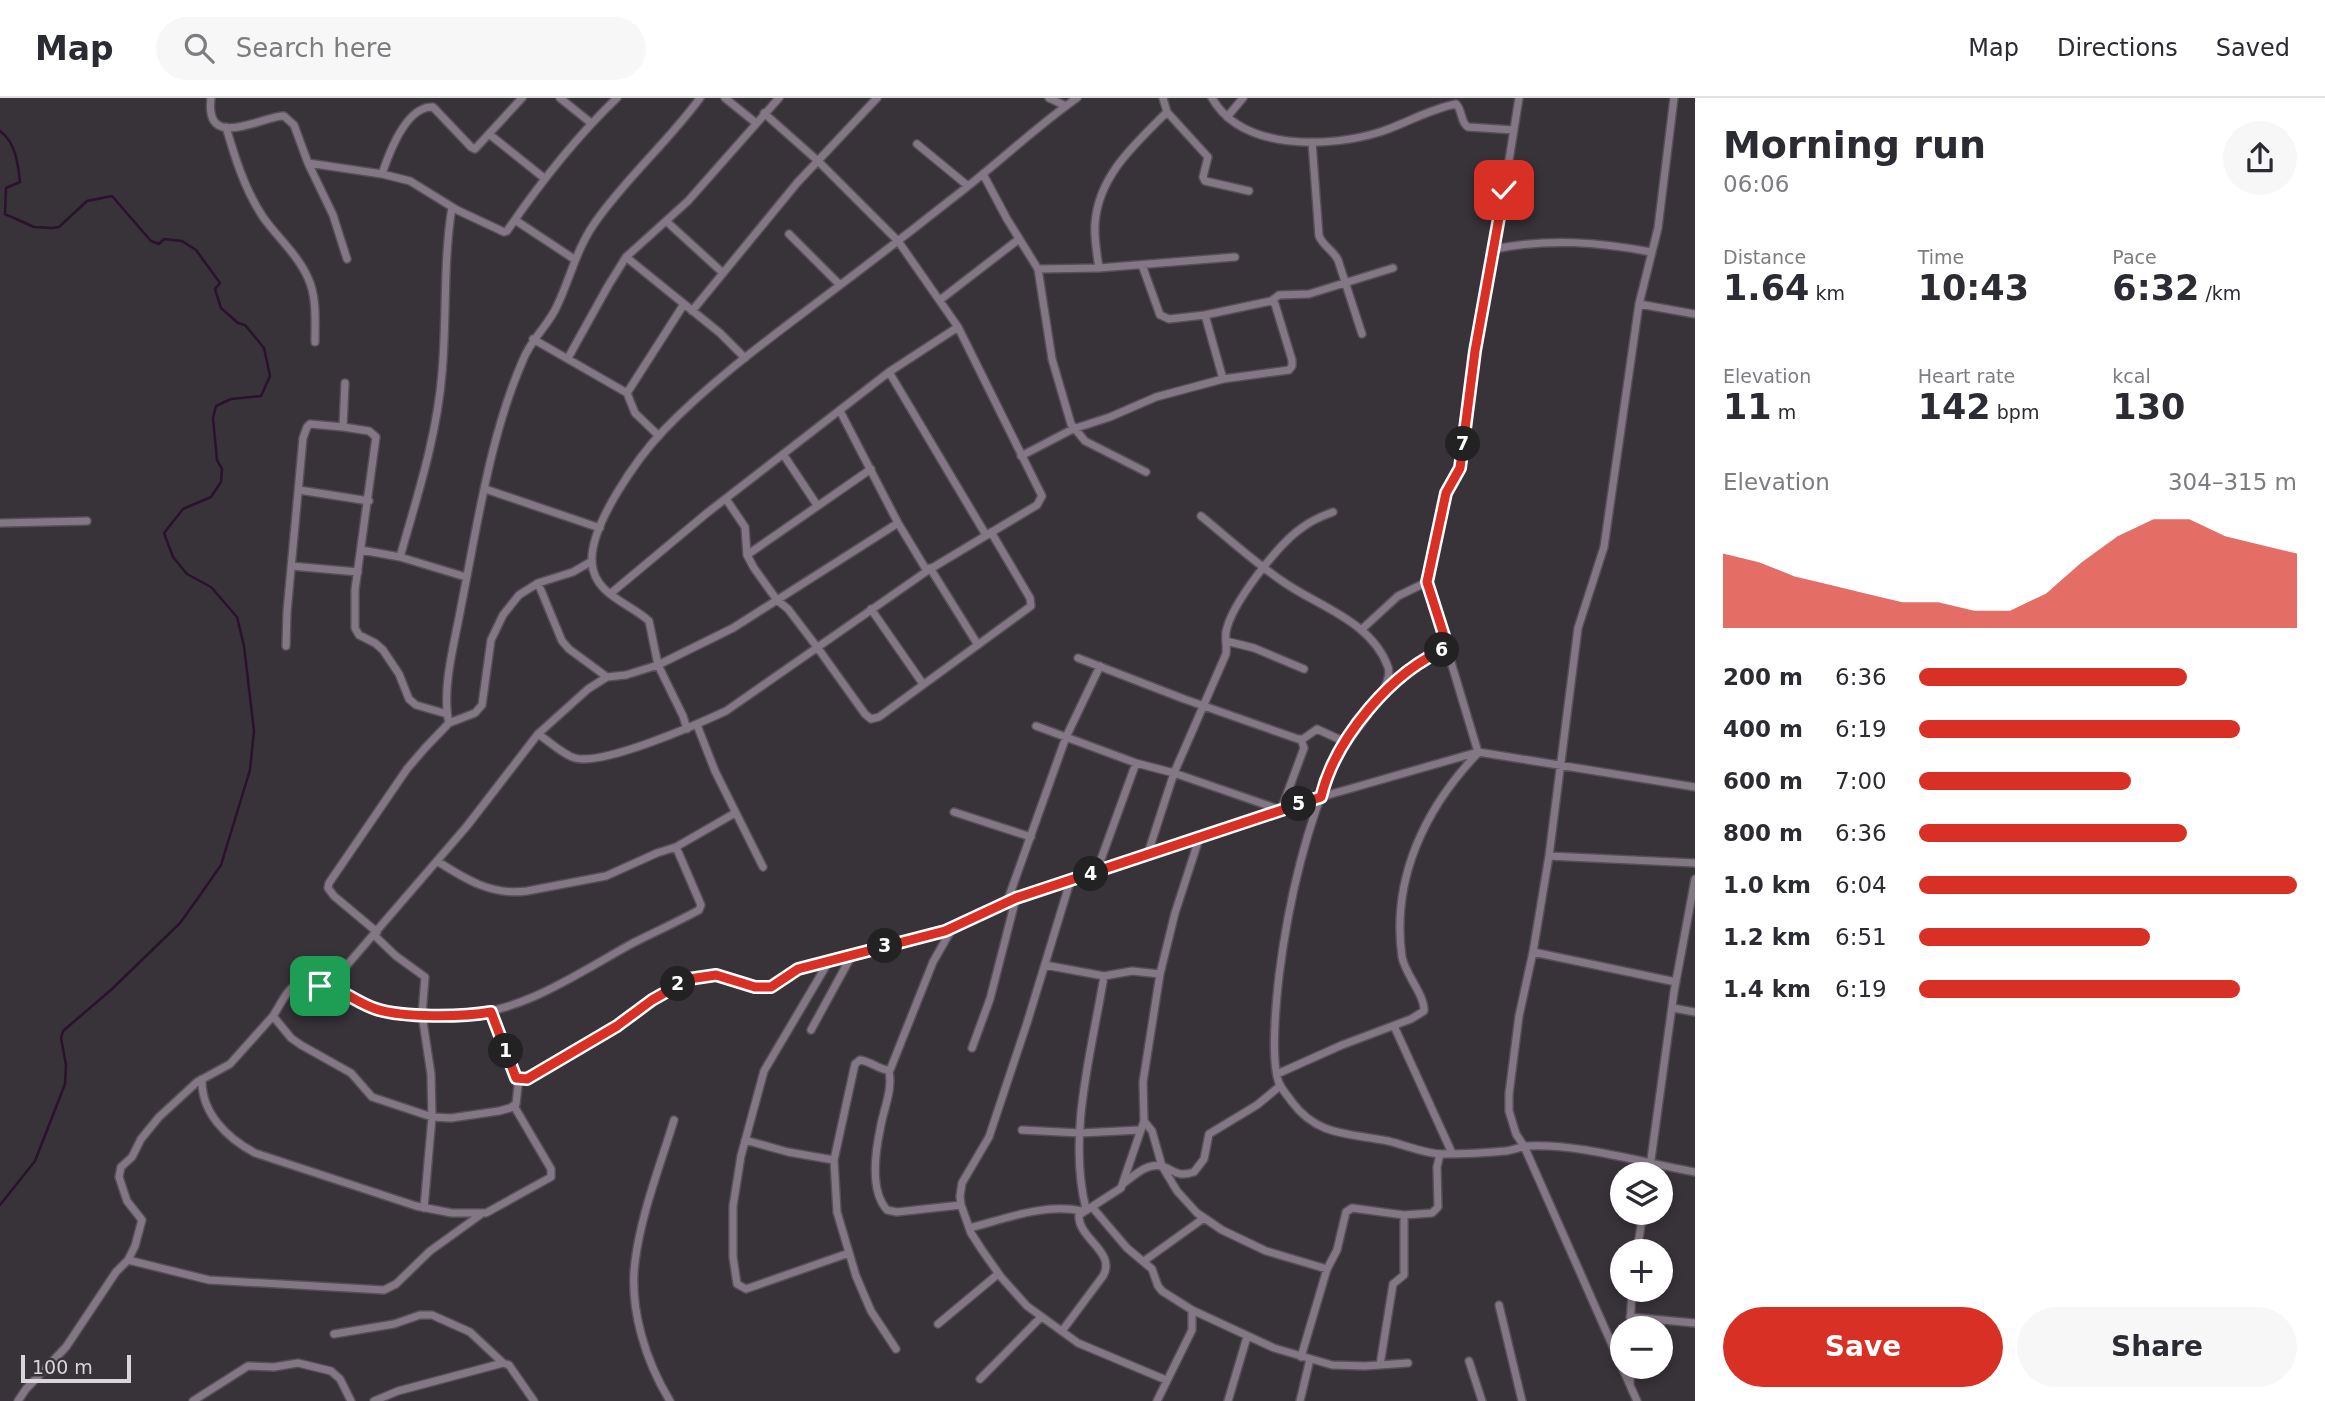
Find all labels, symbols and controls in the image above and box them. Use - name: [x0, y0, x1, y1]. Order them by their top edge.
- search box: [156, 17, 646, 80]
- text: Map: [35, 29, 114, 68]
- icon: search: [180, 29, 218, 67]
- text: Search here: [236, 33, 392, 63]
- text: Map: [1968, 34, 2019, 62]
- text: Directions: [2057, 34, 2178, 62]
- text: Saved: [2216, 34, 2290, 62]
- button: share: [2223, 121, 2297, 195]
- text: Morning run: [1723, 123, 1986, 167]
- pin: [1474, 160, 1534, 220]
- icon: check: [1485, 171, 1523, 209]
- text: 06:06: [1723, 171, 1789, 197]
- text: Distance: [1723, 246, 1806, 268]
- text: Time: [1918, 246, 1964, 268]
- text: Pace: [2112, 246, 2157, 268]
- text: 1.64: [1723, 268, 1809, 308]
- text: 10:43: [1918, 268, 2029, 308]
- text: 6:32: [2112, 268, 2199, 308]
- text: km: [1809, 282, 1845, 304]
- text: /km: [2199, 282, 2241, 304]
- text: Elevation: [1723, 365, 1811, 387]
- text: Heart rate: [1918, 365, 2015, 387]
- text: kcal: [2112, 365, 2151, 387]
- text: 11: [1723, 387, 1772, 427]
- text: 142: [1918, 387, 1991, 427]
- text: 130: [2112, 387, 2185, 427]
- text: m: [1772, 401, 1796, 423]
- text: bpm: [1991, 401, 2039, 423]
- pin: 7: [1446, 426, 1480, 462]
- text: 7: [1456, 432, 1469, 454]
- text: Elevation: [1723, 469, 1830, 495]
- text: 304–315 m: [2168, 469, 2297, 495]
- pin: 6: [1424, 632, 1460, 668]
- text: 6: [1435, 638, 1448, 660]
- text: 200 m: [1723, 664, 1803, 690]
- text: 6:36: [1835, 664, 1887, 690]
- text: 400 m: [1723, 716, 1803, 742]
- text: 6:19: [1835, 716, 1887, 742]
- text: 600 m: [1723, 768, 1803, 794]
- text: 7:00: [1835, 768, 1887, 794]
- pin: 5: [1282, 786, 1316, 822]
- text: 5: [1292, 792, 1305, 814]
- text: 800 m: [1723, 820, 1803, 846]
- text: 6:36: [1835, 820, 1887, 846]
- pin: 4: [1074, 856, 1108, 892]
- text: 4: [1084, 862, 1097, 884]
- text: 1.0 km: [1723, 872, 1811, 898]
- text: 6:04: [1835, 872, 1887, 898]
- text: 1.2 km: [1723, 924, 1811, 950]
- text: 6:51: [1835, 924, 1887, 950]
- pin: 3: [868, 928, 903, 964]
- text: 3: [878, 934, 891, 956]
- pin: [290, 956, 350, 1016]
- pin: 2: [660, 966, 696, 1001]
- icon: arrive: [301, 967, 339, 1005]
- text: 2: [671, 972, 684, 994]
- text: 1.4 km: [1723, 976, 1811, 1002]
- text: 6:19: [1835, 976, 1887, 1002]
- pin: 1: [489, 1034, 524, 1068]
- text: 1: [499, 1039, 512, 1061]
- map controls: [1610, 1162, 1673, 1379]
- button: layers: [1610, 1162, 1673, 1225]
- button: +: [1610, 1239, 1673, 1302]
- button: Save: [1723, 1307, 2003, 1387]
- button: Share: [2017, 1307, 2297, 1387]
- button: −: [1610, 1316, 1673, 1379]
- scale bar: [21, 1352, 131, 1384]
- text: 100 m: [32, 1356, 93, 1378]

